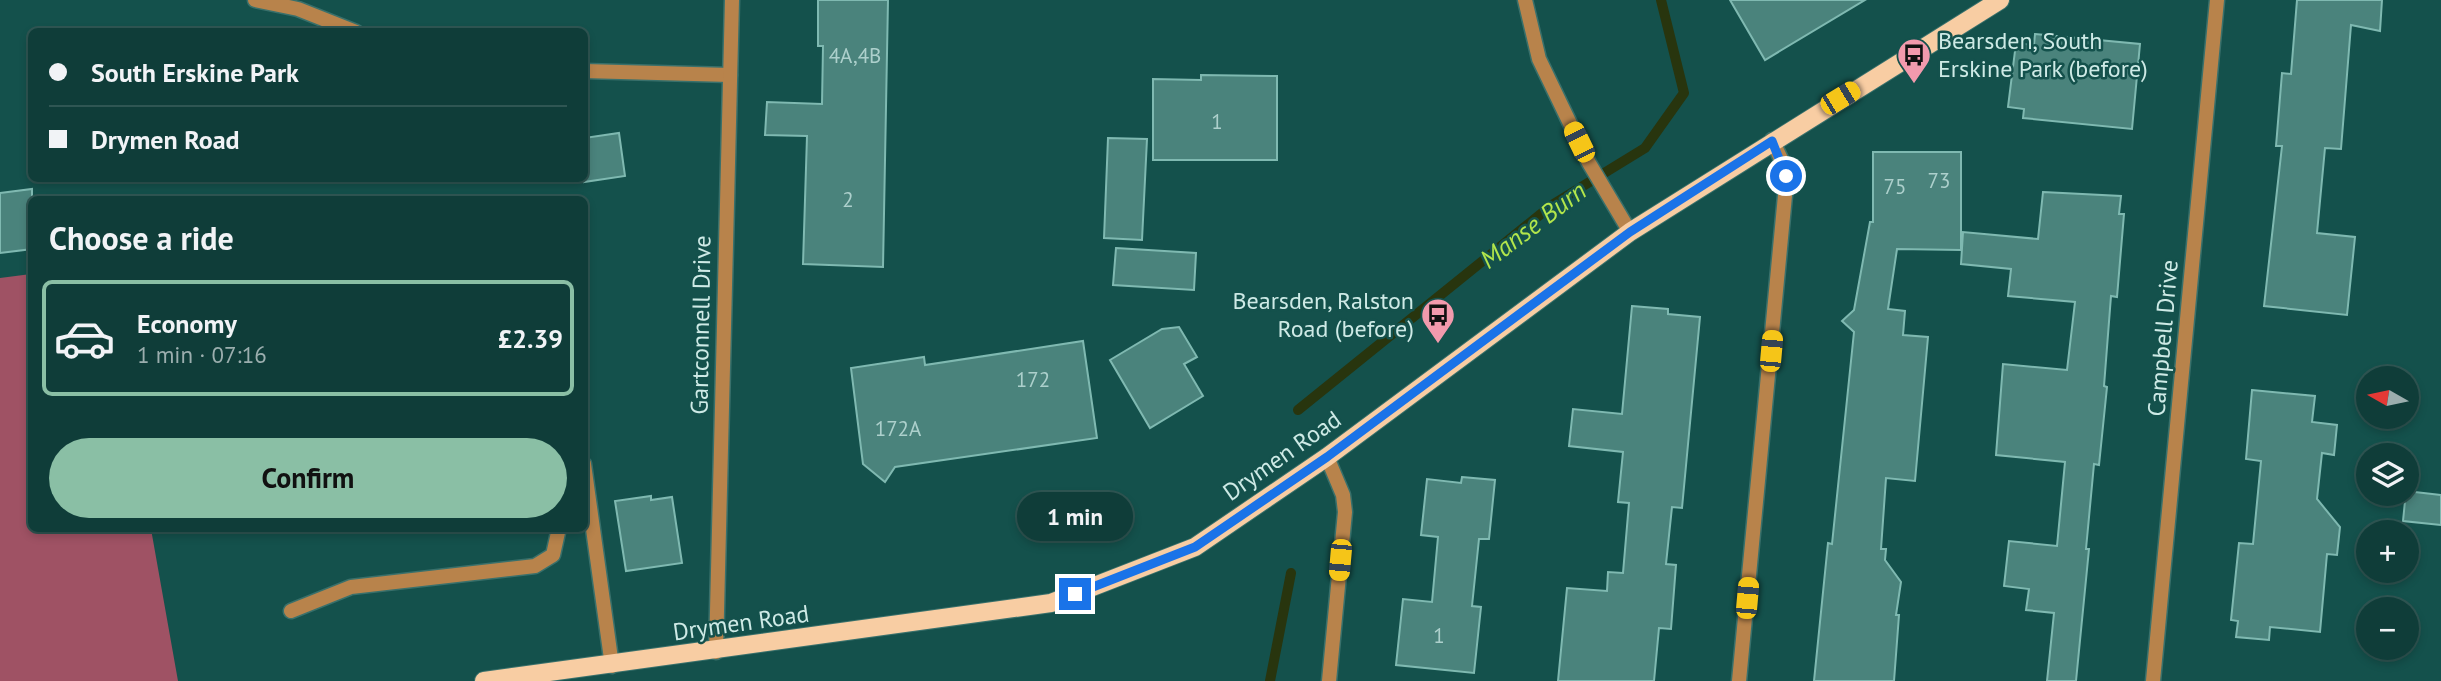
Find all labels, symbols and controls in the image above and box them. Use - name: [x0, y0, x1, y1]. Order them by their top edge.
- place label: Bearsden, South Erskine Park (before): [1938, 25, 2148, 84]
- bus stop icon: Bearsden, South Erskine Park (before): [1895, 36, 1933, 85]
- house number: 4A,4B: [829, 42, 881, 69]
- text: South Erskine Park: [91, 56, 299, 89]
- car: [1817, 78, 1864, 118]
- house number: 1: [1211, 108, 1223, 135]
- car: [1561, 119, 1598, 165]
- text: Drymen Road: [91, 123, 240, 156]
- route start: [1770, 160, 1802, 192]
- house number: 73: [1928, 167, 1950, 194]
- house number: 75: [1884, 173, 1906, 200]
- water label: Manse Burn: [1473, 174, 1593, 275]
- house number: 2: [842, 186, 854, 213]
- text: Choose a ride: [49, 217, 234, 259]
- street label: Gartconnell Drive: [683, 235, 718, 415]
- street label: Campbell Drive: [2140, 258, 2185, 418]
- place label: Bearsden, Ralston Road (before): [1233, 285, 1414, 344]
- bus stop icon: Bearsden, Ralston Road (before): [1419, 296, 1457, 345]
- icon: car: [53, 307, 116, 370]
- text: Economy: [137, 307, 237, 340]
- text: £2.39: [498, 322, 563, 355]
- car: [1759, 329, 1784, 373]
- text: 1 min · 07:16: [137, 340, 267, 369]
- house number: 172: [1016, 366, 1050, 393]
- north arrow: [2356, 366, 2418, 429]
- map controls: [2356, 366, 2419, 660]
- street label: Drymen Road: [1217, 404, 1347, 508]
- house number: 172A: [875, 415, 922, 442]
- button: Confirm: [49, 438, 567, 518]
- button: layers: [2356, 443, 2419, 506]
- callout: 1 min: [1017, 492, 1133, 542]
- text: 1 min: [1047, 502, 1103, 531]
- button: +: [2356, 520, 2419, 583]
- car: [1328, 538, 1353, 582]
- car: [1735, 576, 1760, 620]
- route end: [1059, 578, 1091, 610]
- button: −: [2356, 597, 2419, 660]
- street label: Drymen Road: [671, 598, 811, 647]
- house number: 1: [1433, 622, 1445, 649]

